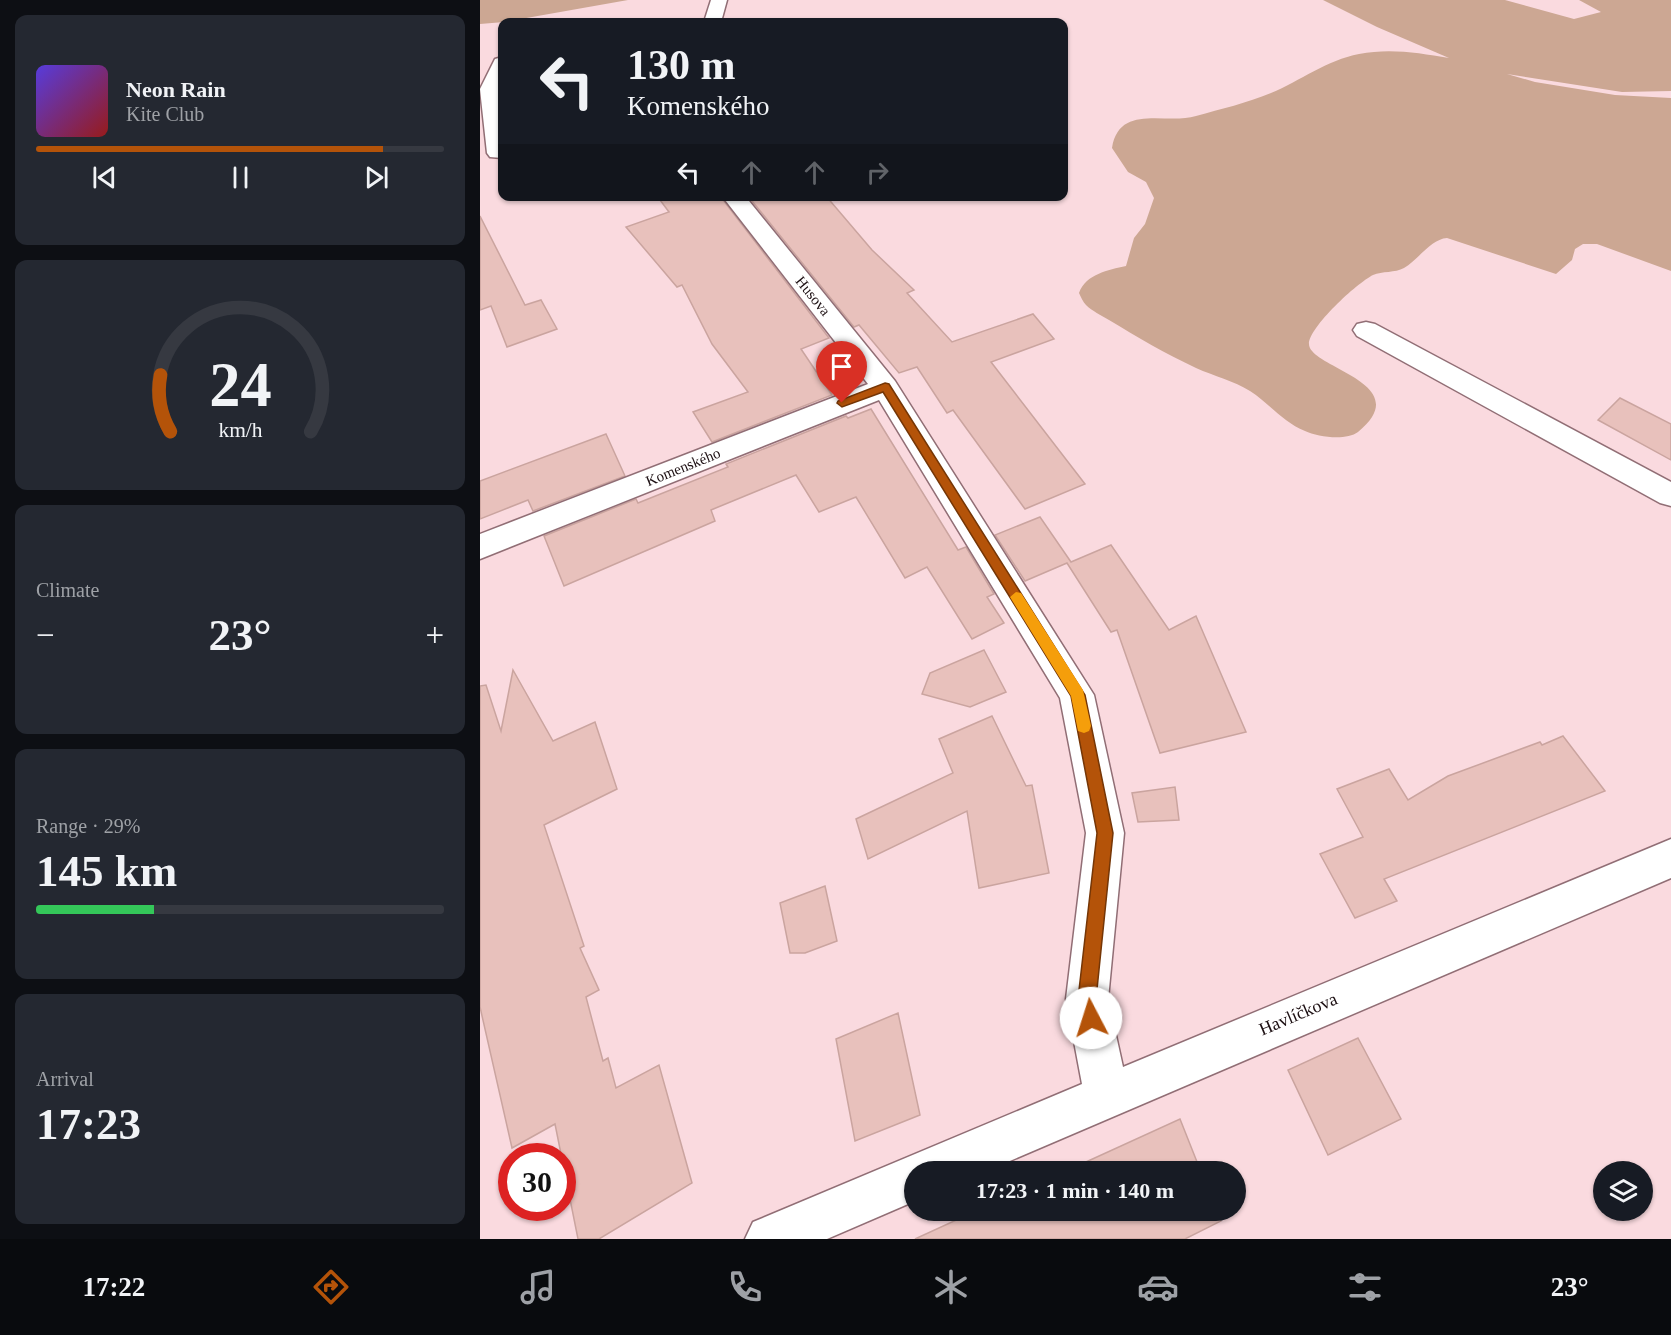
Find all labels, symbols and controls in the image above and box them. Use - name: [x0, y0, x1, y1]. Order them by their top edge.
- icon: left: [528, 42, 606, 120]
- text: 130 m: [627, 42, 736, 88]
- text: Neon Rain: [126, 77, 226, 102]
- text: Komenského: [627, 91, 769, 121]
- text: Kite Club: [126, 103, 204, 125]
- icon: left: [672, 156, 705, 189]
- icon: ahead: [735, 156, 768, 189]
- icon: ahead: [798, 156, 831, 189]
- icon: right: [861, 156, 894, 189]
- icon: previous: [88, 161, 121, 194]
- icon: pause: [224, 161, 257, 194]
- icon: next: [360, 161, 393, 194]
- street label: Husova: [792, 273, 834, 319]
- pin: [816, 341, 867, 403]
- text: 24: [209, 350, 271, 419]
- icon: arrive: [825, 350, 858, 383]
- text: km/h: [218, 418, 262, 442]
- street label: Komenského: [643, 445, 723, 489]
- text: Climate: [36, 579, 99, 601]
- text: 23°: [209, 610, 272, 660]
- text: −: [36, 617, 55, 653]
- text: +: [425, 617, 444, 653]
- text: Range · 29%: [36, 815, 140, 837]
- text: 145 km: [36, 846, 177, 896]
- position arrow: [1059, 986, 1123, 1050]
- street label: Havlíčkova: [1256, 989, 1340, 1039]
- text: Arrival: [36, 1068, 94, 1090]
- text: 17:23: [36, 1099, 141, 1149]
- speed limit sign: 30: [498, 1143, 576, 1221]
- map controls: [1593, 1161, 1653, 1221]
- button: layers: [1593, 1161, 1653, 1221]
- text: 17:23 · 1 min · 140 m: [976, 1178, 1174, 1203]
- icon: directions: [310, 1266, 352, 1308]
- icon: music: [517, 1266, 559, 1308]
- icon: phone: [724, 1266, 766, 1308]
- icon: climate: [930, 1266, 972, 1308]
- icon: car: [1137, 1266, 1179, 1308]
- icon: filters: [1344, 1266, 1386, 1308]
- text: 17:22: [82, 1272, 145, 1302]
- text: 23°: [1551, 1272, 1589, 1302]

